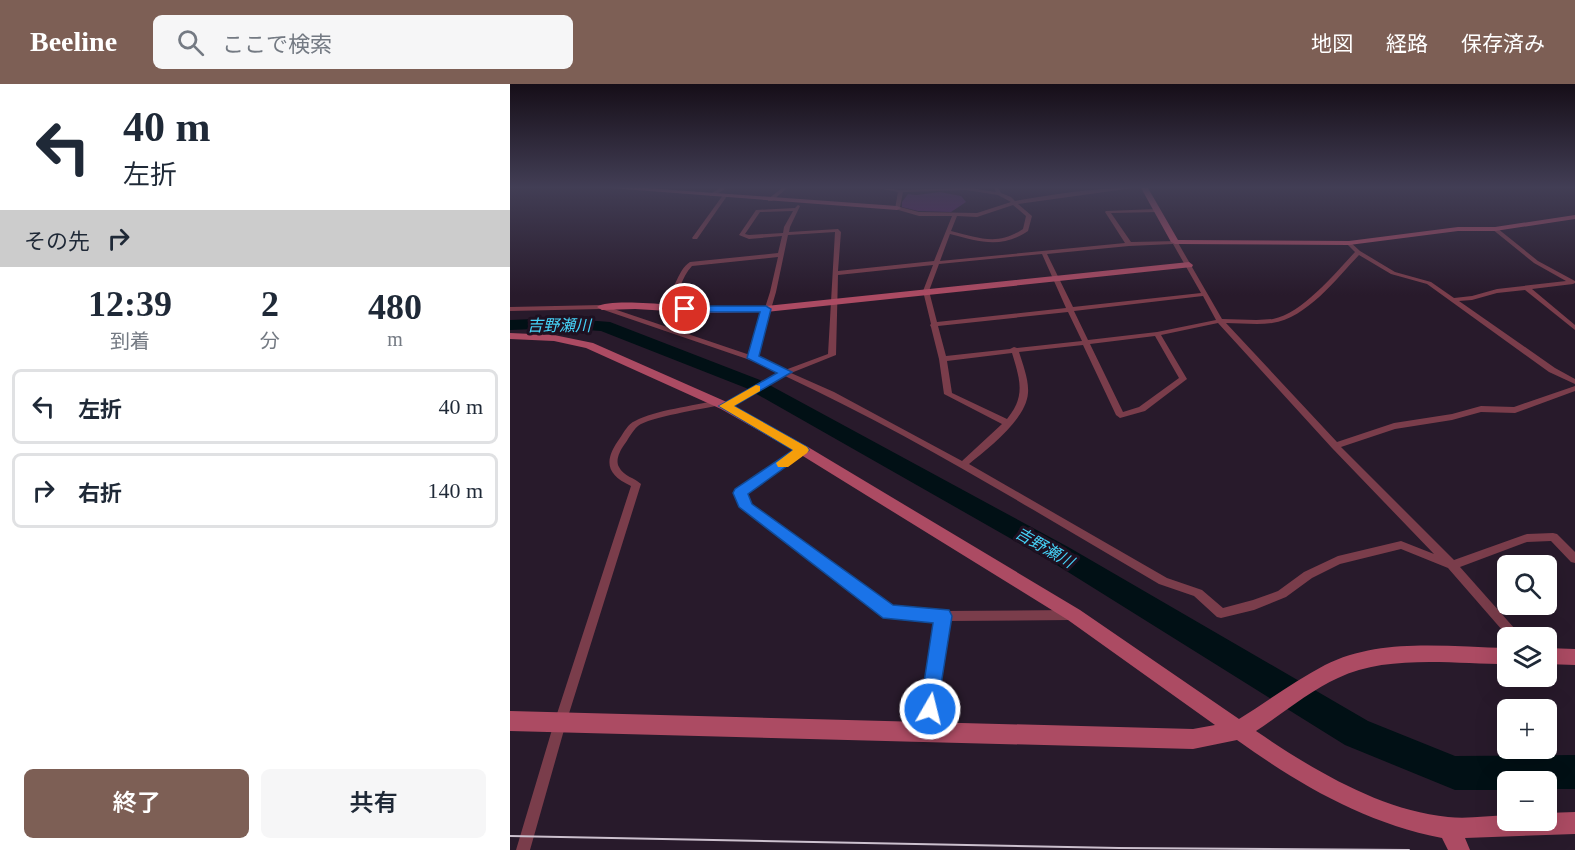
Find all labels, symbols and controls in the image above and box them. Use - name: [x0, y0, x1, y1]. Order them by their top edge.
- search box: [153, 15, 573, 69]
- text: Beeline: [30, 26, 117, 57]
- icon: search: [174, 26, 207, 59]
- text: ここで検索: [222, 32, 332, 57]
- text: 地図: [1311, 32, 1353, 56]
- text: 経路: [1386, 32, 1428, 56]
- text: 保存済み: [1461, 32, 1545, 56]
- text: 40 m: [123, 104, 211, 150]
- icon: left: [24, 108, 102, 186]
- text: 左折: [123, 160, 177, 190]
- icon: right: [102, 222, 135, 255]
- text: その先: [24, 229, 90, 254]
- pin: [659, 283, 710, 334]
- text: 12:39: [88, 284, 172, 324]
- text: 2: [261, 284, 279, 324]
- text: 480: [368, 287, 422, 327]
- icon: arrive: [668, 292, 701, 325]
- water label: 吉野瀬川: [527, 317, 593, 334]
- text: m: [387, 328, 403, 350]
- text: 到着: [110, 330, 150, 352]
- text: 分: [260, 330, 280, 352]
- icon: left: [27, 390, 60, 423]
- text: 40 m: [438, 394, 483, 419]
- text: 左折: [78, 397, 122, 422]
- icon: right: [27, 474, 60, 507]
- text: 140 m: [427, 478, 483, 503]
- text: 右折: [78, 481, 122, 506]
- water label: 吉野瀬川: [1013, 524, 1078, 572]
- map controls: [1497, 555, 1557, 831]
- button: search: [1497, 555, 1557, 615]
- button: layers: [1497, 627, 1557, 687]
- position arrow: [898, 677, 962, 741]
- button: +: [1497, 699, 1557, 759]
- button: 終了: [24, 769, 249, 838]
- button: 共有: [261, 769, 486, 838]
- button: −: [1497, 771, 1557, 831]

